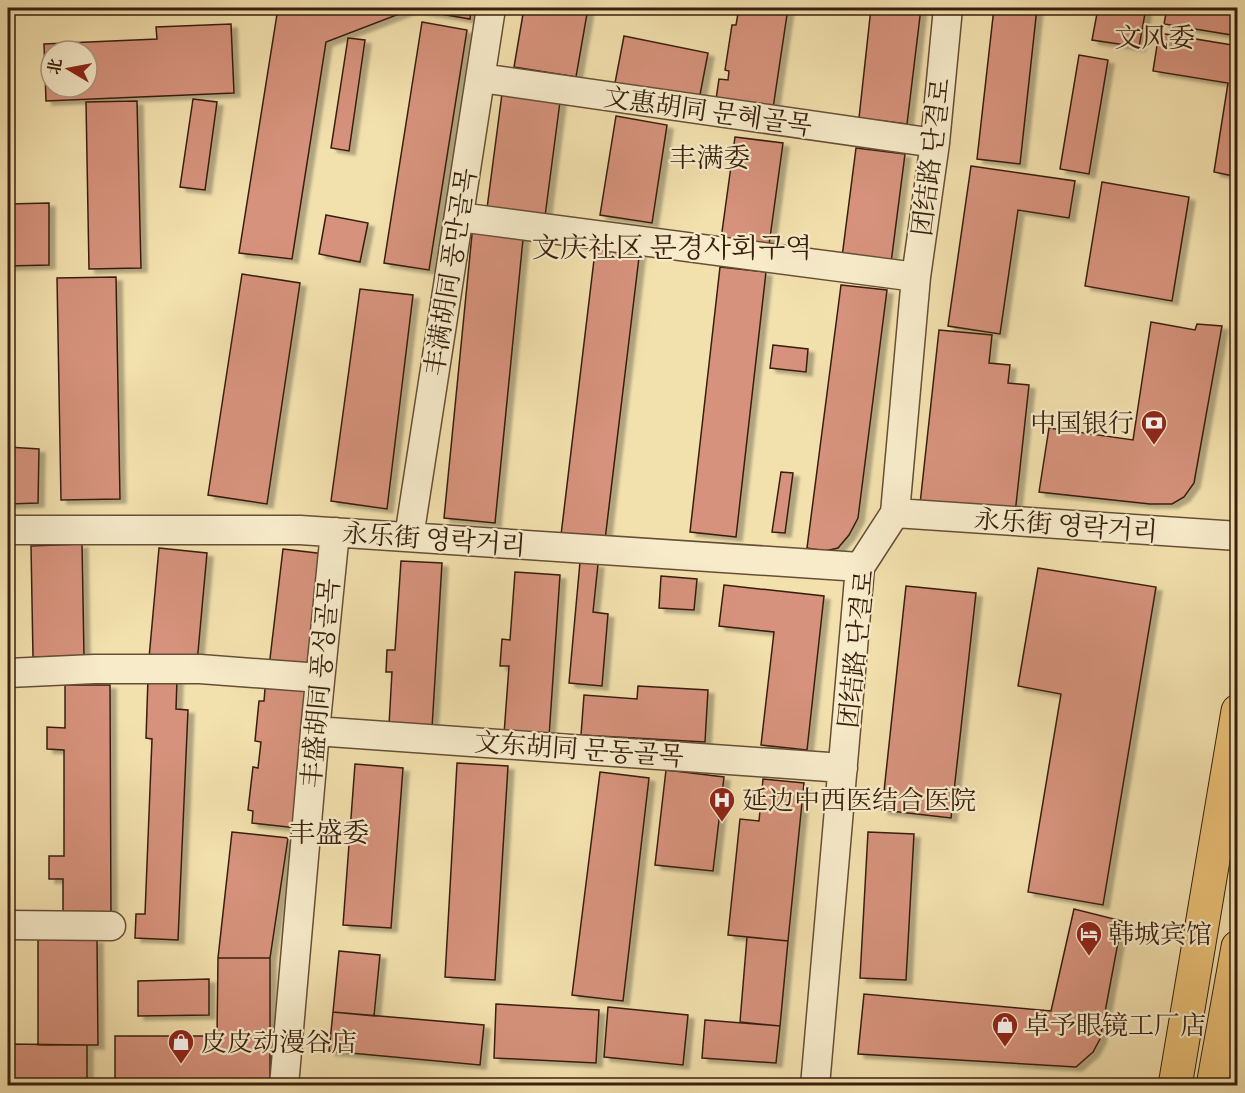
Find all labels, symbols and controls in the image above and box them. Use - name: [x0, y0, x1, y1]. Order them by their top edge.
- district label: 文风委: [1115, 21, 1196, 60]
- north arrow: [39, 39, 99, 99]
- text: 北: [44, 57, 69, 77]
- street label: 团结路 단결로: [905, 76, 962, 238]
- street label: 文惠胡同 문혜골목: [601, 81, 814, 146]
- district label: 丰满委: [670, 141, 751, 180]
- street label: 丰满胡同 풍만골목: [418, 166, 487, 379]
- district label: 文庆社区 문경사회구역: [532, 230, 812, 270]
- place label: 中国银行: [1030, 407, 1134, 444]
- bank icon: 中国银行: [1139, 408, 1169, 446]
- street label: 永乐街 영락거리: [973, 503, 1159, 552]
- street label: 永乐街 영락거리: [341, 517, 527, 566]
- street label: 团结路 단결로: [832, 568, 885, 730]
- street label: 丰盛胡同 풍성골목: [295, 577, 350, 789]
- street label: 文东胡同 문동골목: [473, 726, 685, 777]
- place label: 延边中西医结合医院: [742, 784, 976, 821]
- hospital icon: 延边中西医结合医院: [707, 785, 737, 823]
- district label: 丰盛委: [289, 816, 370, 855]
- place label: 韩城宾馆: [1108, 918, 1212, 955]
- hotel icon: 韩城宾馆: [1074, 919, 1104, 957]
- place label: 卓予眼镜工厂店: [1024, 1009, 1206, 1046]
- shop icon: 卓予眼镜工厂店: [990, 1010, 1020, 1048]
- place label: 皮皮动漫谷店: [201, 1026, 357, 1063]
- shop icon: 皮皮动漫谷店: [166, 1027, 196, 1065]

